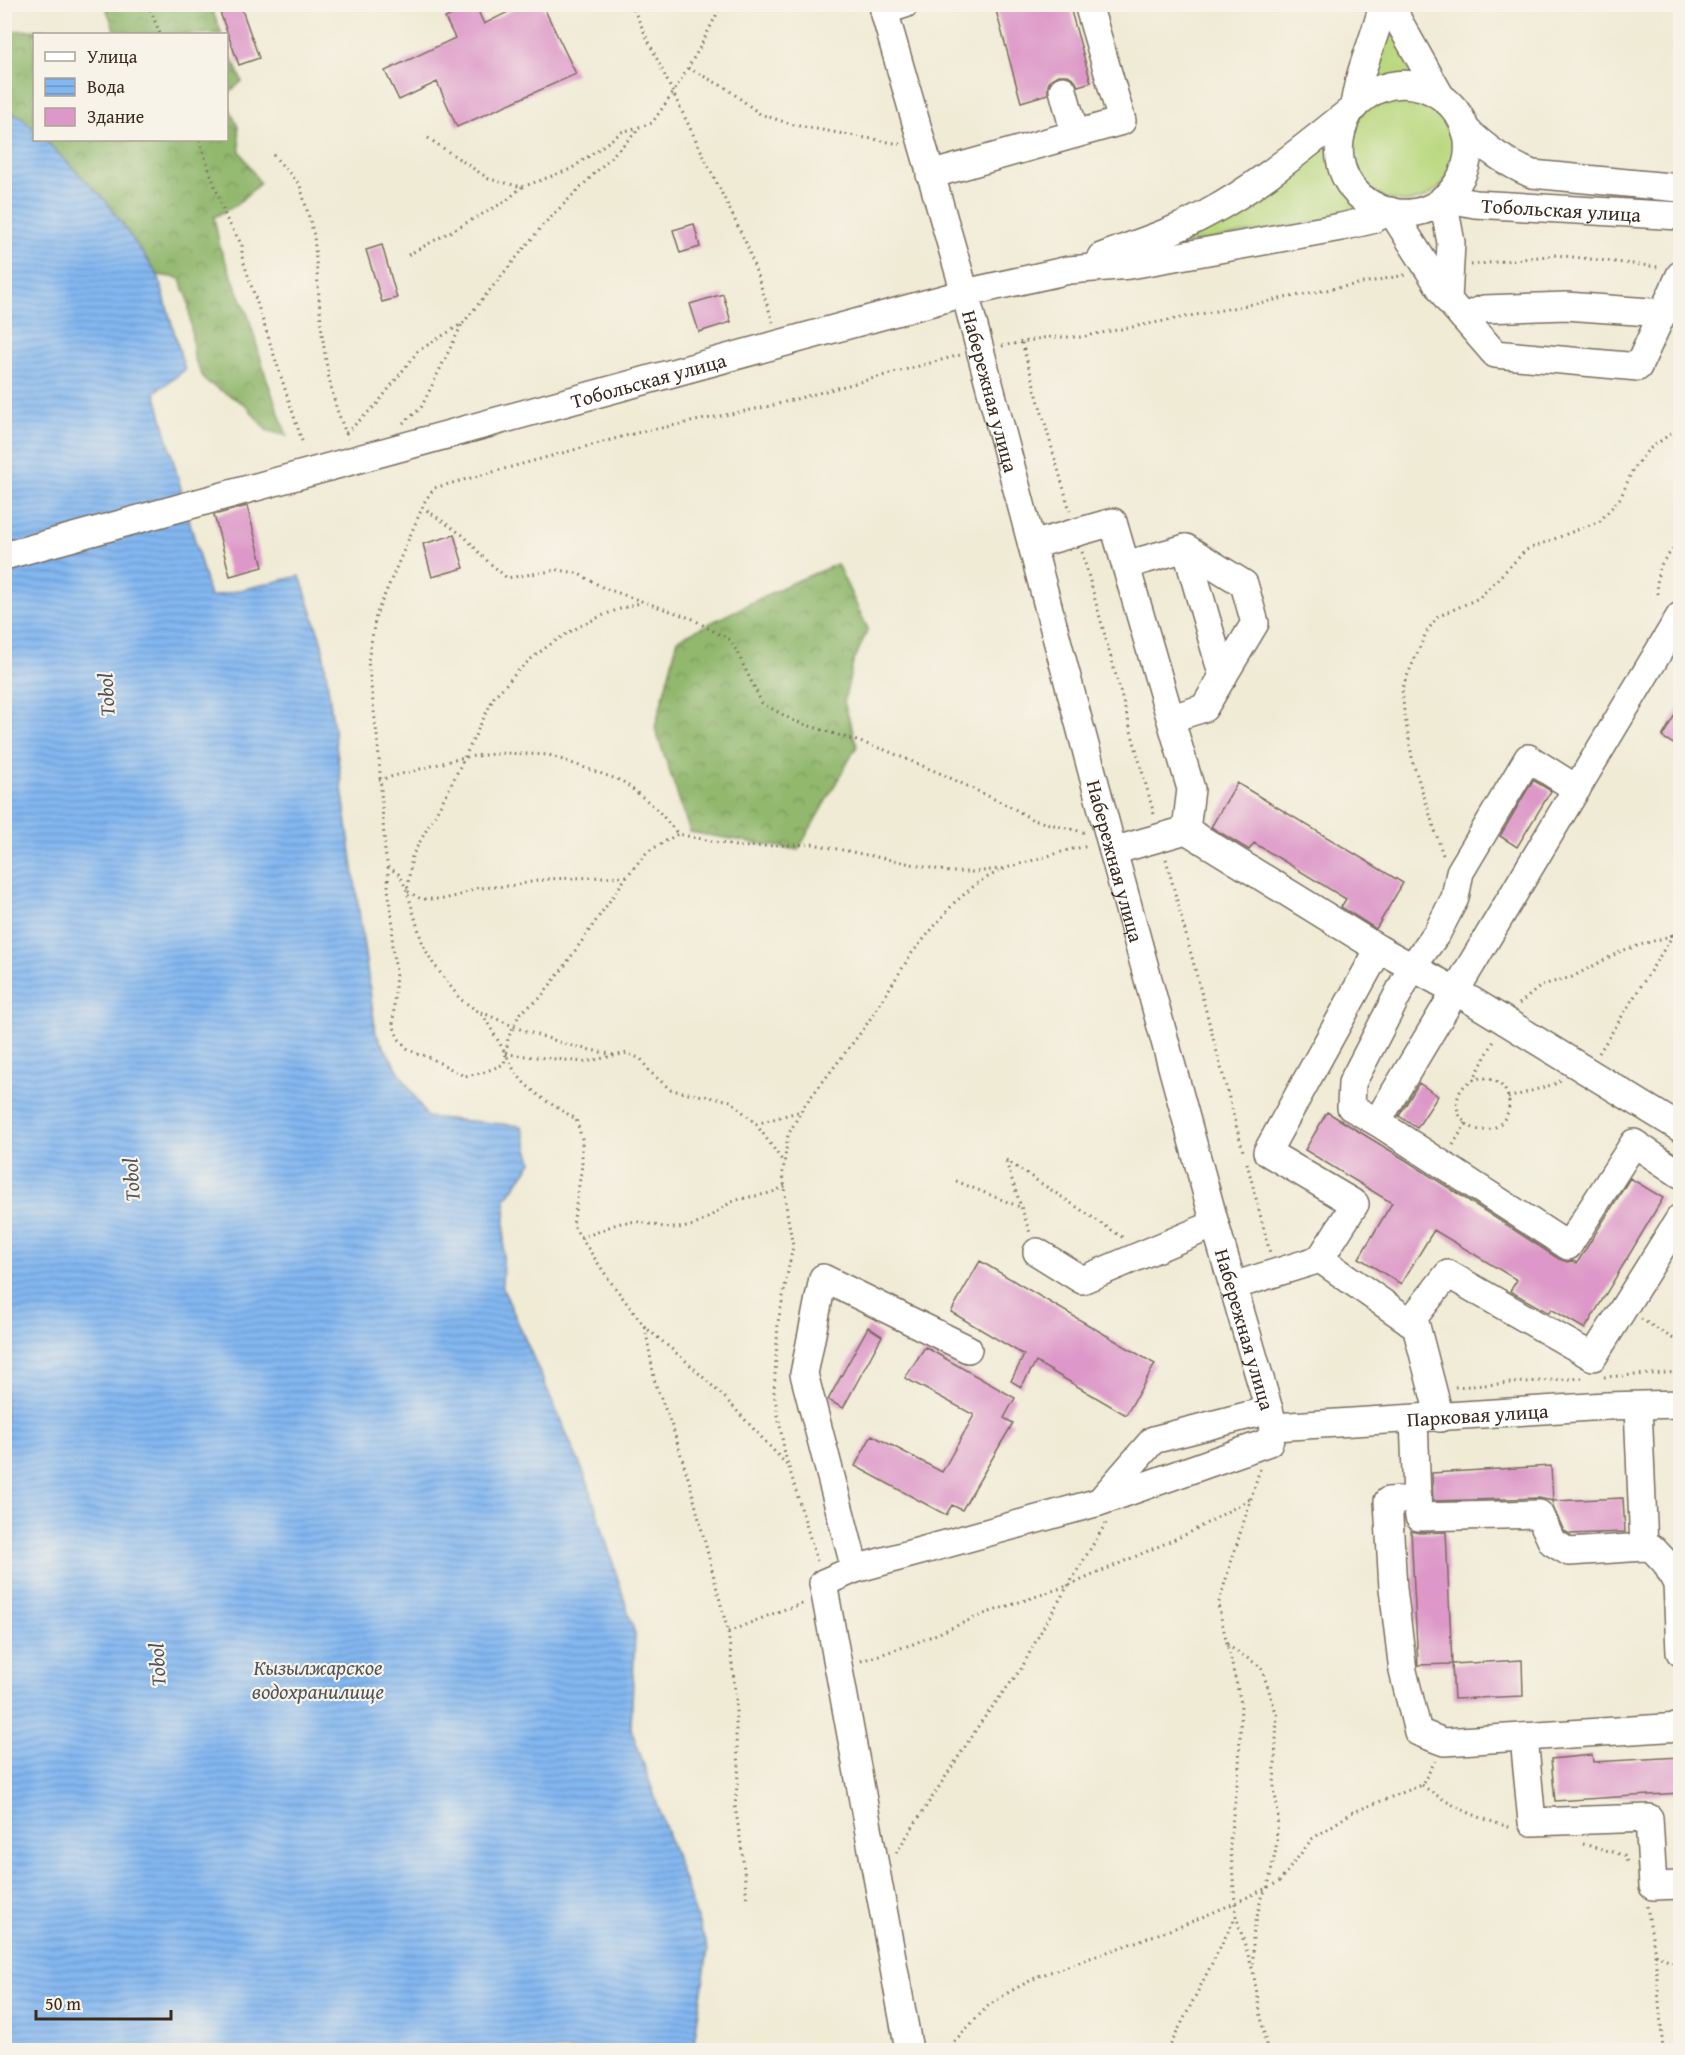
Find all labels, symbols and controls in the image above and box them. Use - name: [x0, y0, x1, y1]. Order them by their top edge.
- legend: [33, 33, 228, 141]
- text: Улица: [87, 43, 138, 70]
- text: Вода: [87, 73, 125, 100]
- text: Здание: [87, 103, 144, 130]
- street label: Тобольская улица: [1481, 190, 1642, 228]
- street label: Набережная улица: [956, 307, 1027, 476]
- street label: Тобольская улица: [567, 344, 730, 415]
- water label: Tobol: [89, 672, 123, 718]
- street label: Набережная улица: [1080, 776, 1152, 946]
- water label: Tobol: [114, 1157, 148, 1203]
- street label: Набережная улица: [1208, 1245, 1283, 1414]
- street label: Парковая улица: [1406, 1395, 1550, 1433]
- water label: Tobol: [140, 1642, 174, 1688]
- water label: Кызылжарское водохранилище: [252, 1652, 384, 1707]
- scale bar: [36, 1983, 171, 2021]
- text: 50 m: [45, 1990, 81, 2017]

